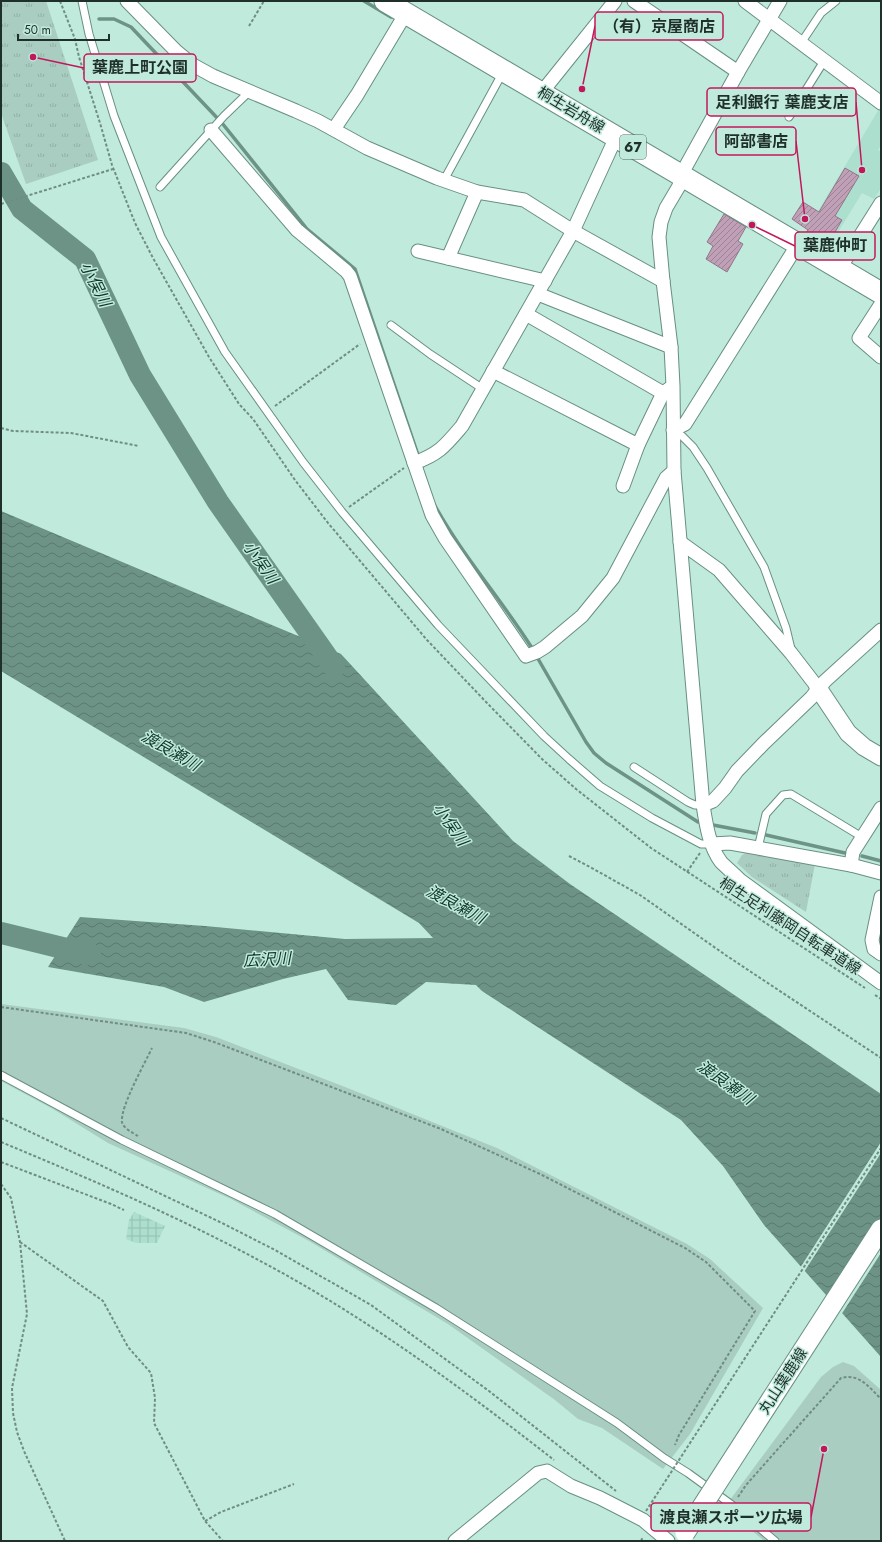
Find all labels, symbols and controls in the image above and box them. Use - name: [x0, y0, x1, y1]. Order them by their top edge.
- callout: （有）京屋商店: [595, 12, 723, 40]
- text: （有）京屋商店: [603, 15, 715, 38]
- scale bar: [18, 16, 109, 42]
- text: 50 m: [24, 21, 51, 39]
- callout: 葉鹿上町公園: [84, 54, 196, 82]
- text: 葉鹿上町公園: [92, 56, 188, 79]
- street label: 桐生岩舟線: [533, 81, 609, 139]
- callout: 足利銀行 葉鹿支店: [707, 88, 856, 116]
- text: 足利銀行 葉鹿支店: [716, 91, 848, 114]
- callout: 阿部書店: [716, 127, 796, 155]
- text: 阿部書店: [724, 130, 788, 153]
- road number: 67: [620, 135, 646, 159]
- callout: 葉鹿仲町: [795, 232, 875, 260]
- text: 葉鹿仲町: [803, 234, 867, 257]
- water label: 小俣川: [74, 258, 118, 313]
- water label: 小俣川: [237, 536, 285, 590]
- water label: 渡良瀬川: [137, 724, 206, 777]
- water label: 小俣川: [427, 798, 475, 852]
- street label: 桐生足利藤岡自転車道線: [715, 872, 865, 980]
- water label: 渡良瀬川: [422, 879, 491, 931]
- water label: 広沢川: [242, 947, 294, 972]
- water label: 渡良瀬川: [693, 1055, 760, 1111]
- street label: 丸山葉鹿線: [753, 1344, 813, 1418]
- callout: 渡良瀬スポーツ広場: [651, 1503, 811, 1531]
- text: 渡良瀬スポーツ広場: [659, 1506, 803, 1529]

